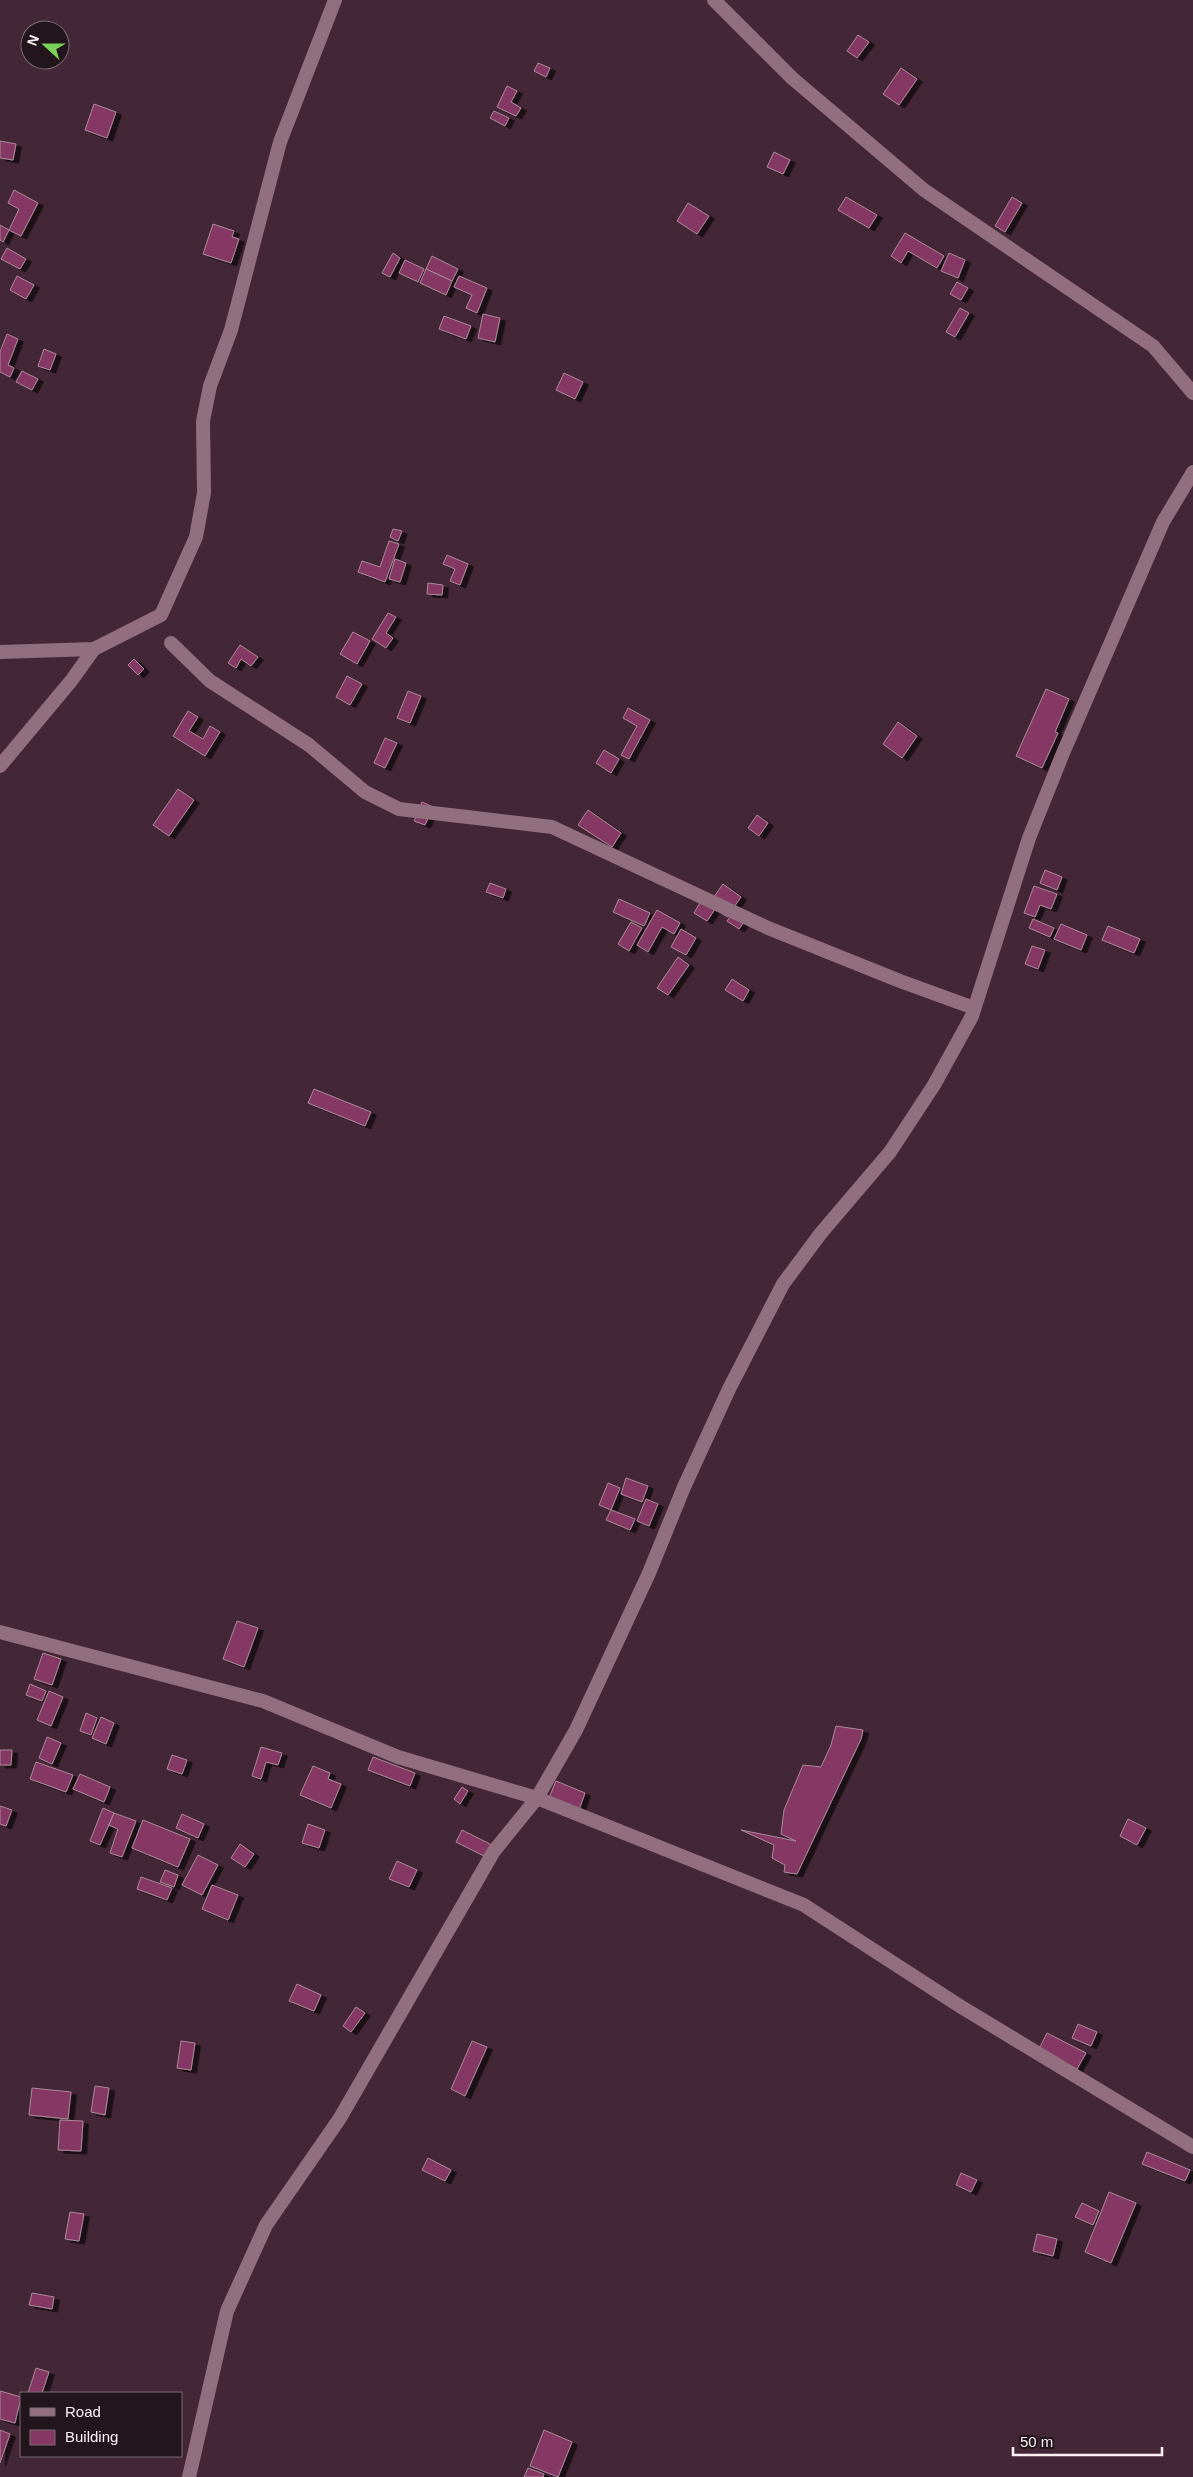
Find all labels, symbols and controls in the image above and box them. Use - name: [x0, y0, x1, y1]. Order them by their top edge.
- north arrow: [20, 20, 70, 70]
- text: N: [24, 33, 42, 48]
- legend: [20, 2392, 182, 2457]
- text: Road: [65, 2403, 101, 2420]
- scale bar: [1013, 2424, 1162, 2456]
- text: Building: [65, 2428, 118, 2445]
- text: 50 m: [1020, 2433, 1053, 2450]

